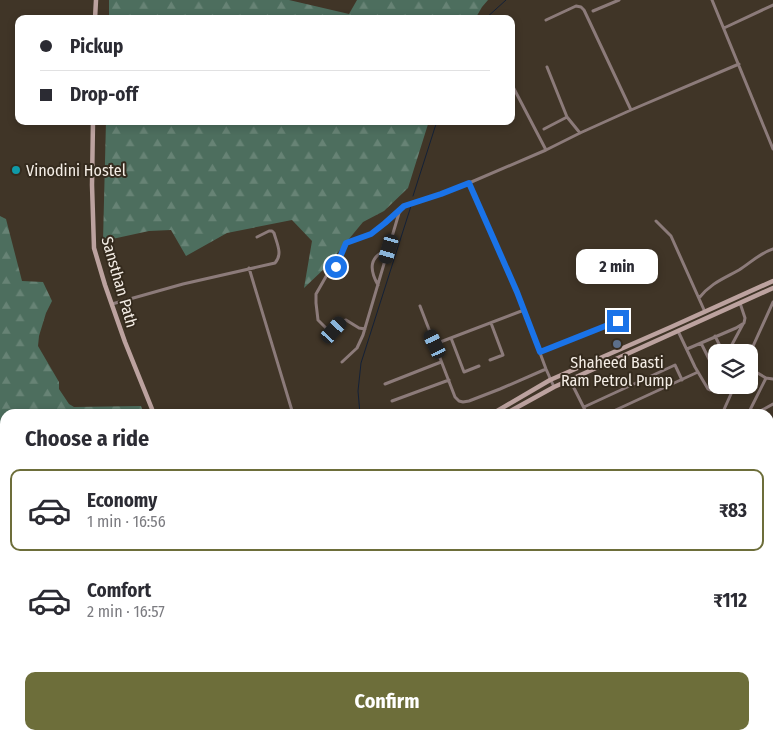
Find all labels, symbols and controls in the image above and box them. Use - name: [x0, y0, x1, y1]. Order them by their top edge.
- text: Pickup: [70, 35, 123, 58]
- text: Drop-off: [70, 83, 138, 106]
- place label: Vinodini Hostel: [26, 161, 126, 180]
- marker: Vinodini Hostel: [10, 164, 22, 176]
- car: [377, 233, 400, 265]
- street label: Sansthan Path: [97, 234, 142, 330]
- callout: 2 min: [577, 248, 659, 284]
- route start: [325, 256, 347, 278]
- text: 2 min: [599, 257, 635, 276]
- route end: [607, 310, 629, 332]
- car: [318, 314, 349, 346]
- car: [421, 327, 448, 361]
- marker: Shaheed Basti Ram Petrol Pump: [611, 338, 623, 350]
- map controls: [708, 344, 758, 394]
- button: layers: [708, 344, 758, 394]
- place label: Shaheed Basti Ram Petrol Pump: [561, 353, 673, 390]
- text: Choose a ride: [25, 425, 149, 452]
- icon: car: [27, 488, 72, 533]
- text: Economy: [87, 489, 157, 512]
- text: ₹83: [719, 499, 747, 522]
- text: 1 min · 16:56: [87, 512, 166, 531]
- icon: car: [27, 578, 72, 623]
- text: Comfort: [87, 579, 151, 602]
- text: ₹112: [713, 589, 747, 612]
- text: 2 min · 16:57: [87, 602, 165, 621]
- button: Confirm: [25, 672, 749, 730]

